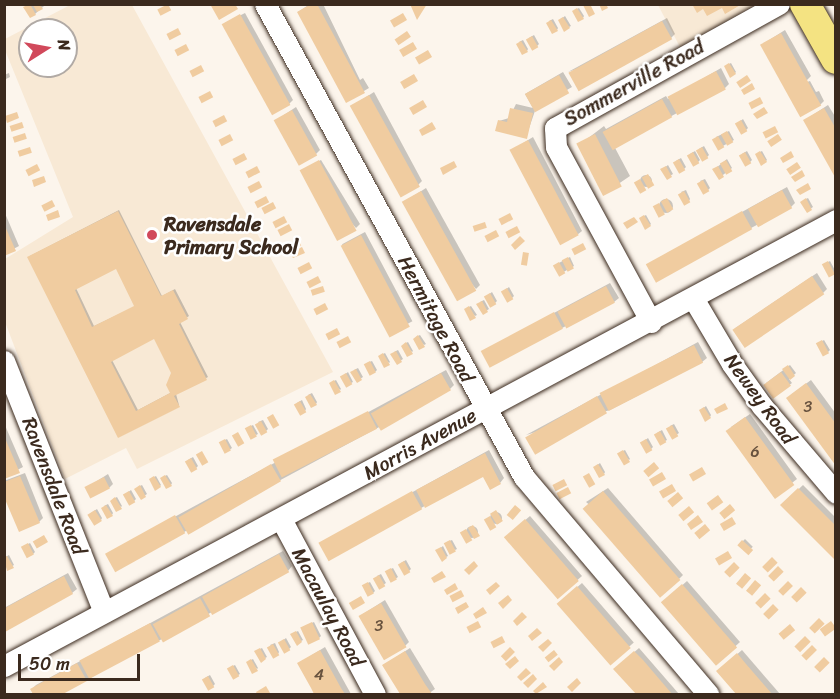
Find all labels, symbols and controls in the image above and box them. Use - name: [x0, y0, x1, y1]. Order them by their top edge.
- north arrow: [18, 18, 78, 78]
- street label: Sommerville Road: [560, 35, 708, 131]
- text: N: [49, 37, 79, 53]
- place label: Ravensdale Primary School: [164, 212, 298, 259]
- marker: Ravensdale Primary School: [145, 228, 159, 242]
- street label: Hermitage Road: [393, 252, 479, 386]
- street label: Newey Road: [719, 349, 801, 449]
- house number: 3: [804, 397, 812, 417]
- street label: Morris Avenue: [359, 403, 481, 485]
- street label: Ravensdale Road: [17, 414, 91, 558]
- house number: 6: [750, 442, 760, 462]
- street label: Macaulay Road: [287, 543, 369, 671]
- house number: 3: [375, 616, 383, 636]
- scale bar: [21, 642, 142, 680]
- text: 50 m: [29, 648, 70, 680]
- house number: 4: [314, 665, 324, 685]

